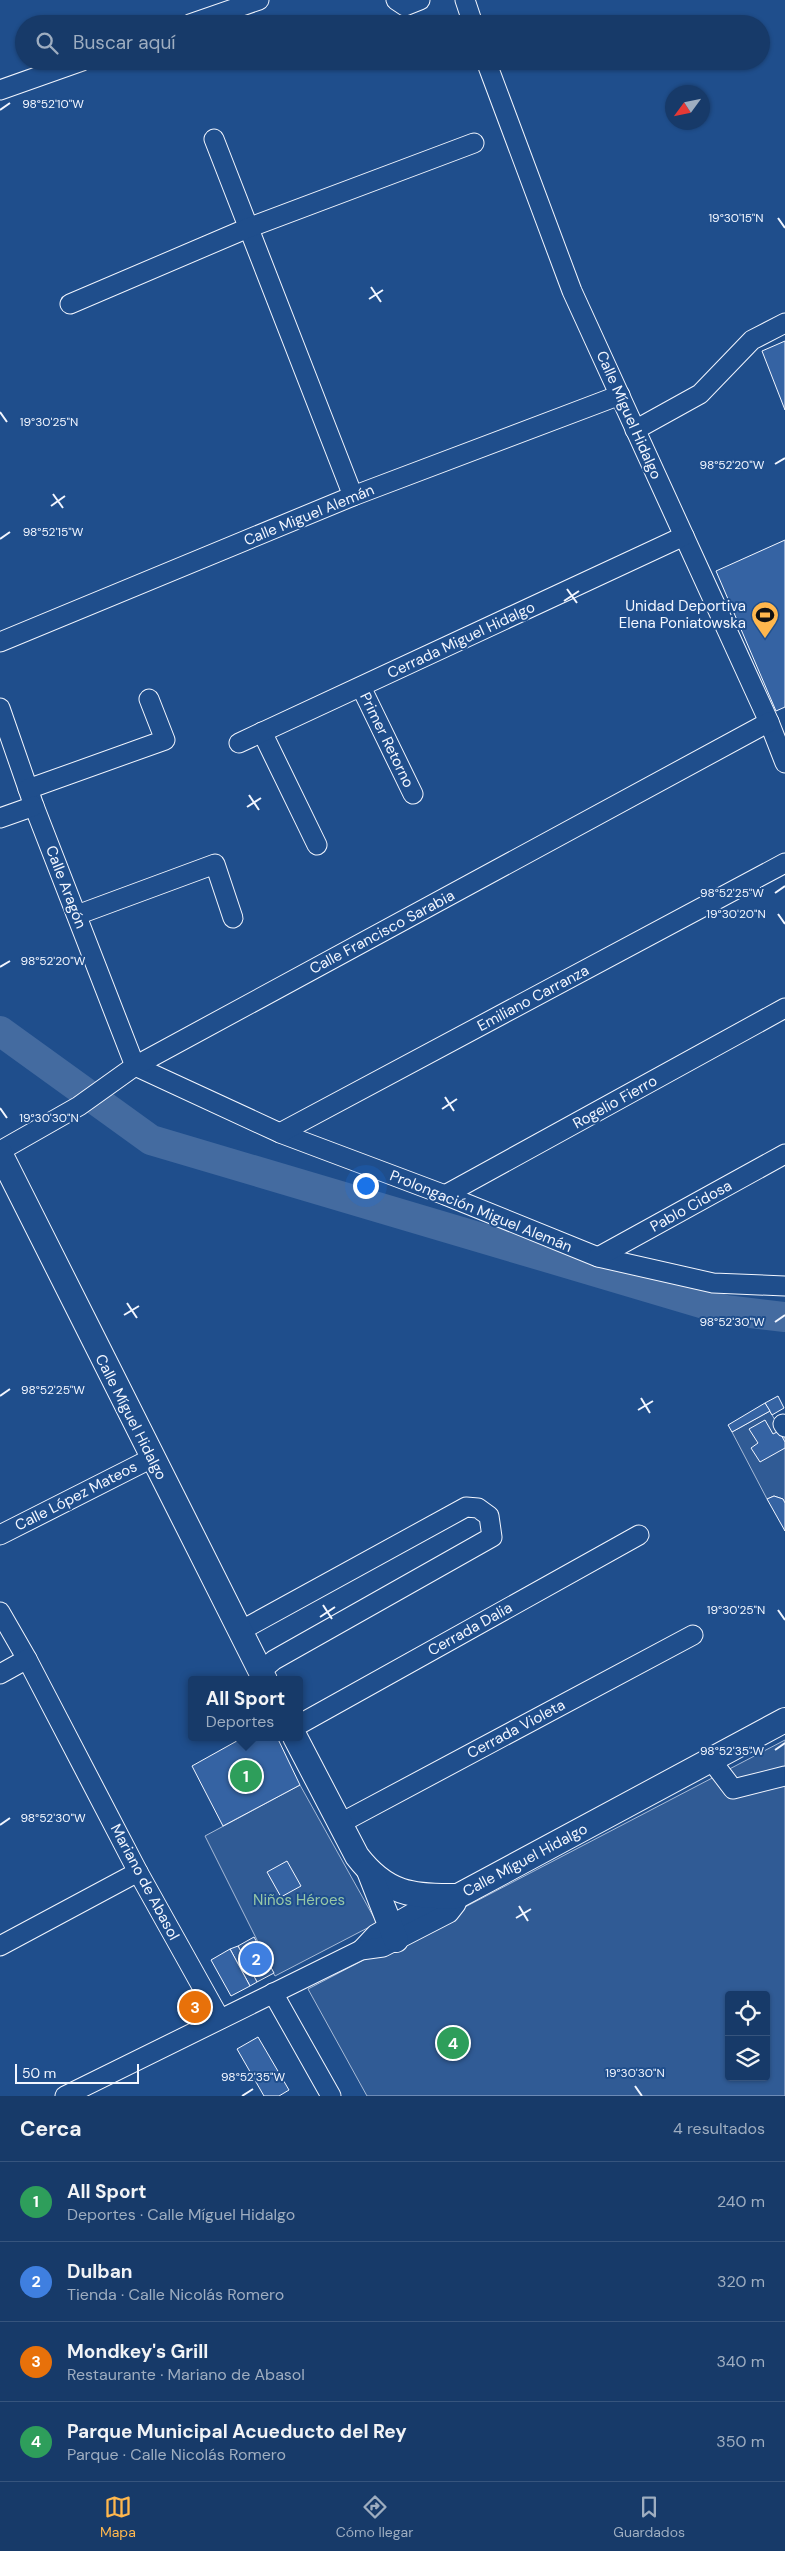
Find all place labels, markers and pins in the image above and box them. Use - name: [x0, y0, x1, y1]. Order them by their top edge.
- place label: Unidad Deportiva Elena Poniatowska: [619, 596, 746, 633]
- sports icon: Unidad Deportiva Elena Poniatowska: [750, 600, 780, 639]
- pin: 1: [230, 1757, 262, 1795]
- pin: 2: [240, 1940, 272, 1978]
- pin: 3: [179, 1988, 211, 2026]
- pin: 4: [437, 2024, 469, 2062]

